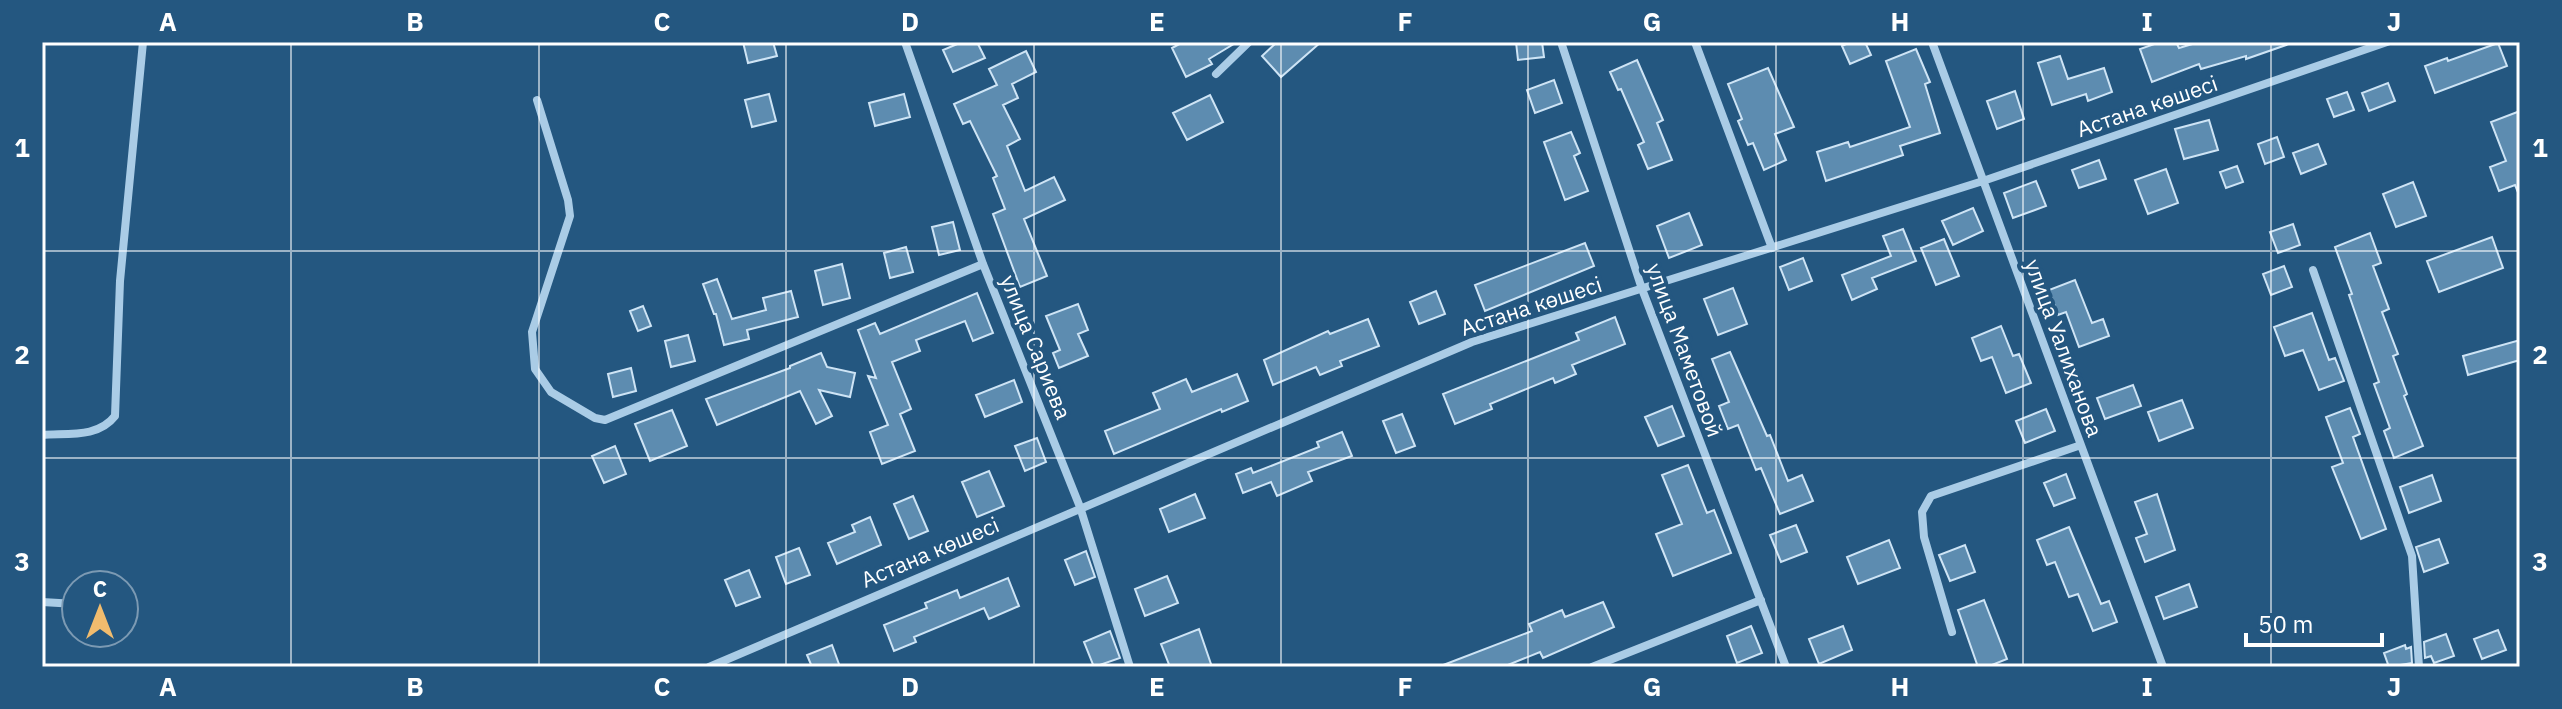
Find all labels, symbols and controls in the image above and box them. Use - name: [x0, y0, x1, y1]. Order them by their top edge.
- text: A: [159, 4, 177, 38]
- text: B: [406, 4, 424, 38]
- text: C: [654, 4, 671, 38]
- text: D: [901, 4, 919, 38]
- text: E: [1149, 4, 1165, 38]
- text: F: [1397, 4, 1413, 38]
- text: G: [1643, 4, 1661, 38]
- text: H: [1891, 4, 1909, 38]
- text: I: [2141, 4, 2153, 38]
- text: J: [2387, 4, 2401, 38]
- street label: Астана көшесі: [2073, 68, 2221, 143]
- text: 1: [14, 130, 30, 164]
- text: 1: [2532, 130, 2548, 164]
- street label: улица Уалиханова: [2019, 255, 2110, 441]
- street label: улица Маметовой: [1641, 259, 1730, 441]
- street label: Астана көшесі: [1456, 269, 1605, 342]
- street label: улица Сариева: [994, 270, 1079, 424]
- text: 2: [14, 337, 30, 371]
- text: 2: [2532, 337, 2548, 371]
- street label: Астана көшесі: [856, 509, 1003, 594]
- text: 3: [14, 544, 30, 578]
- text: 3: [2532, 544, 2548, 578]
- north arrow: [60, 569, 140, 649]
- text: С: [93, 574, 107, 603]
- scale bar: [2246, 597, 2382, 647]
- text: 50 m: [2258, 608, 2313, 640]
- text: A: [159, 669, 177, 703]
- text: B: [406, 669, 424, 703]
- text: C: [654, 669, 671, 703]
- text: D: [901, 669, 919, 703]
- text: E: [1149, 669, 1165, 703]
- text: F: [1397, 669, 1413, 703]
- text: G: [1643, 669, 1661, 703]
- text: H: [1891, 669, 1909, 703]
- text: I: [2141, 669, 2153, 703]
- text: J: [2387, 669, 2401, 703]

